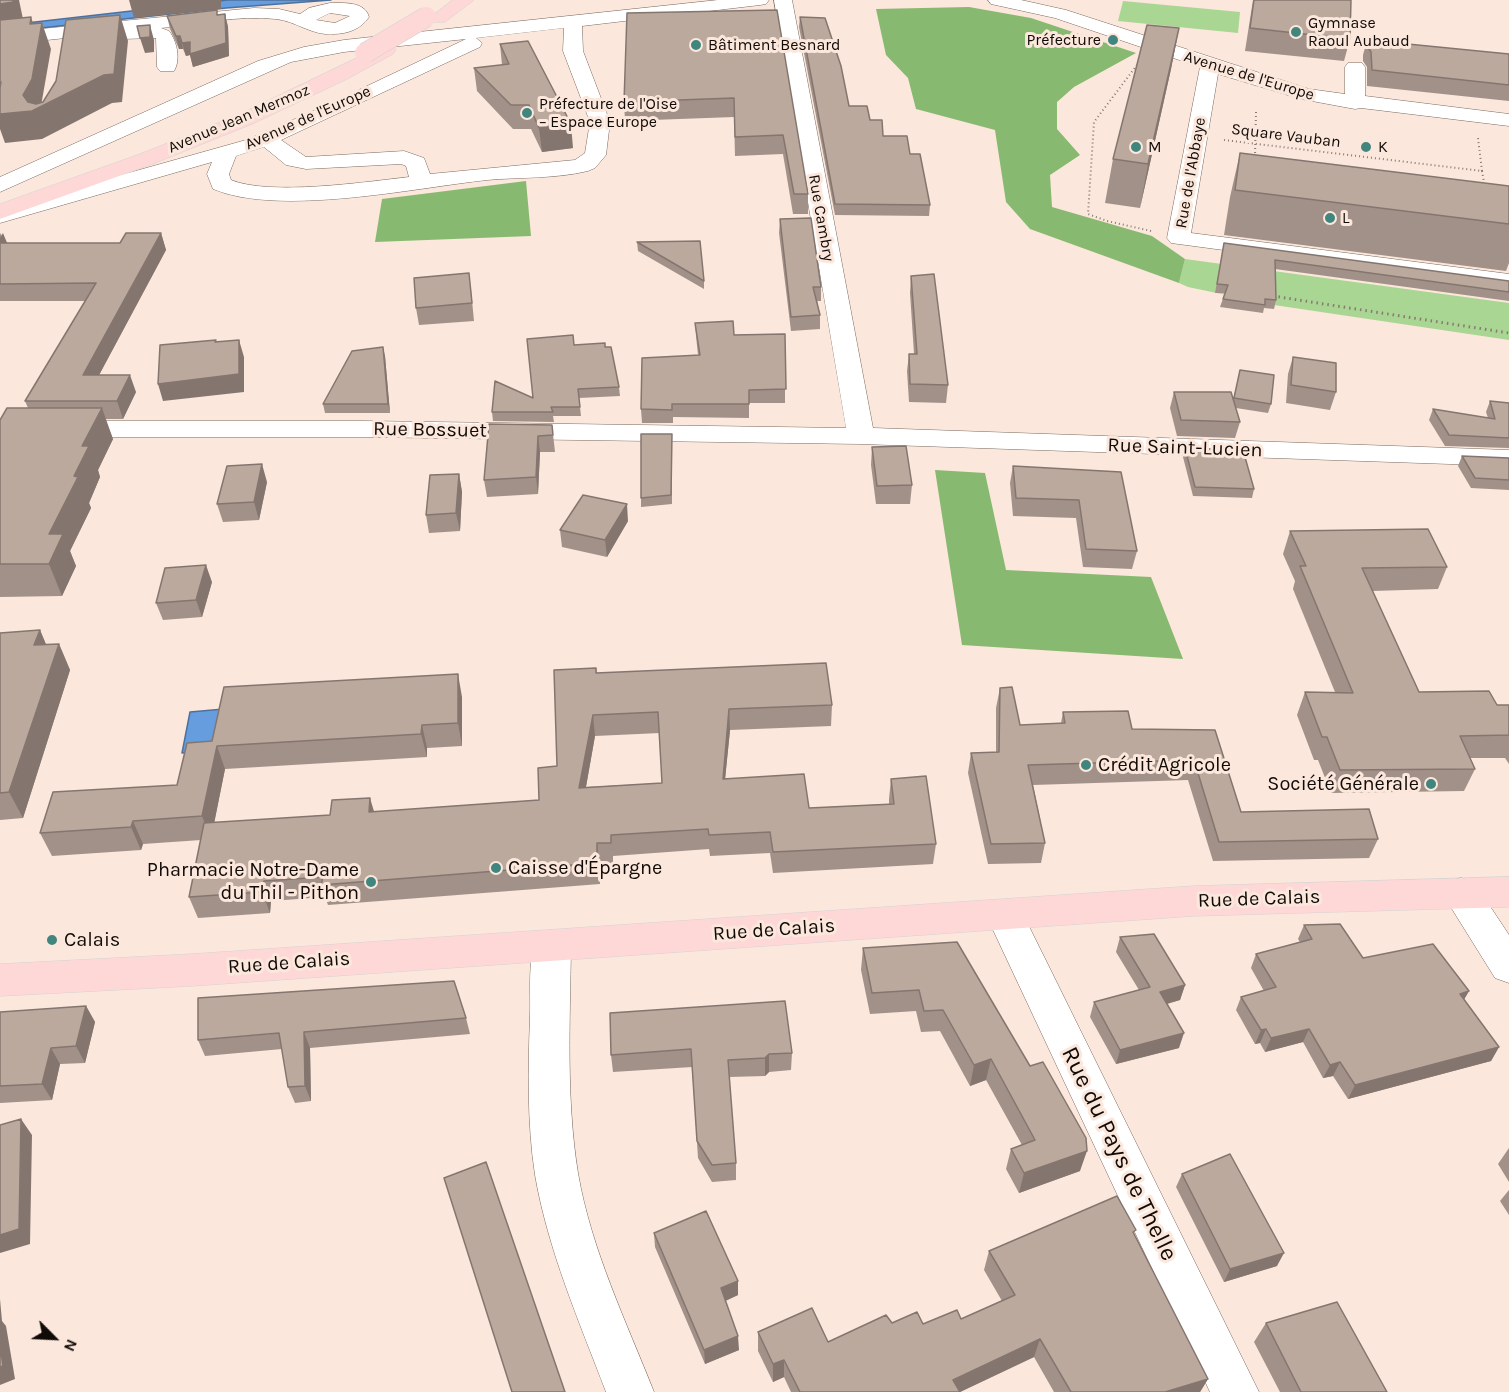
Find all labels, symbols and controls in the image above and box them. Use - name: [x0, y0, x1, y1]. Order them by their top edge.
- place label: Gymnase Raoul Aubaud: [1308, 13, 1410, 51]
- marker: Gymnase Raoul Aubaud: [1289, 25, 1303, 39]
- place label: Préfecture: [1026, 30, 1101, 50]
- marker: Préfecture: [1106, 33, 1120, 47]
- place label: Bâtiment Besnard: [708, 35, 840, 55]
- marker: Bâtiment Besnard: [689, 38, 703, 52]
- street label: Avenue de l'Europe: [1181, 47, 1317, 105]
- street label: Avenue Jean Mermoz: [165, 80, 313, 158]
- street label: Avenue de l'Europe: [242, 82, 374, 154]
- place label: Préfecture de l'Oise – Espace Europe: [539, 94, 677, 132]
- marker: Préfecture de l'Oise – Espace Europe: [520, 106, 534, 120]
- street label: Rue de l'Abbaye: [1172, 116, 1210, 230]
- street label: Square Vauban: [1230, 120, 1342, 152]
- place label: M: [1148, 137, 1162, 157]
- place label: K: [1378, 137, 1388, 157]
- marker: M: [1129, 140, 1143, 154]
- marker: K: [1359, 140, 1373, 154]
- street label: Rue Cambry: [804, 173, 838, 263]
- place label: L: [1342, 208, 1349, 228]
- marker: L: [1323, 211, 1337, 225]
- street label: Rue Bossuet: [373, 417, 487, 443]
- street label: Rue Saint-Lucien: [1107, 433, 1263, 463]
- place label: Crédit Agricole: [1098, 753, 1231, 777]
- marker: Crédit Agricole: [1079, 758, 1093, 772]
- place label: Société Générale: [1267, 772, 1419, 796]
- marker: Société Générale: [1424, 777, 1438, 791]
- place label: Caisse d'Épargne: [508, 856, 662, 880]
- place label: Pharmacie Notre-Dame du Thil - Pithon: [147, 858, 359, 905]
- marker: Caisse d'Épargne: [489, 861, 503, 875]
- marker: Pharmacie Notre-Dame du Thil - Pithon: [364, 875, 378, 889]
- street label: Rue de Calais: [1197, 885, 1321, 913]
- street label: Rue de Calais: [712, 914, 836, 946]
- place label: Calais: [64, 928, 120, 952]
- marker: Calais: [45, 933, 59, 947]
- street label: Rue de Calais: [227, 947, 351, 979]
- street label: Rue du Pays de Thelle: [1055, 1042, 1183, 1266]
- north arrow: [24, 1308, 84, 1368]
- text: N: [60, 1336, 82, 1355]

